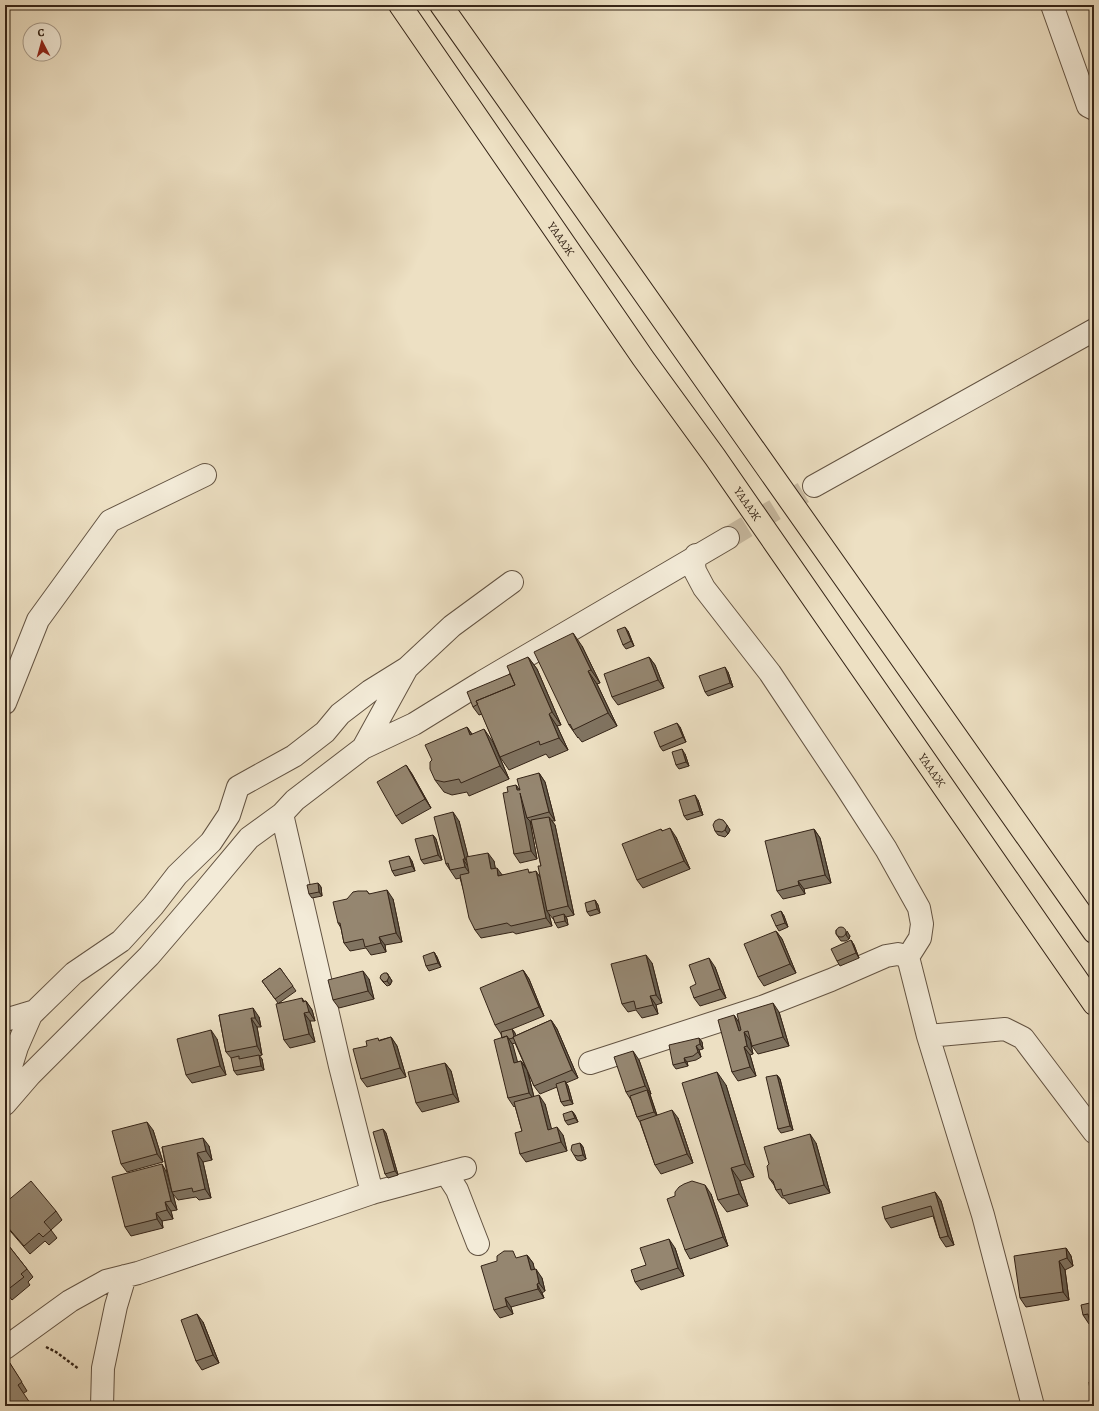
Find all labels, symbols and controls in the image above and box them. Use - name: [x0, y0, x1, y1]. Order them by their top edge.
- north arrow: [22, 22, 62, 62]
- text: С: [37, 25, 45, 40]
- street label: ҮАААЖ: [543, 218, 578, 259]
- street label: ҮАААЖ: [730, 483, 765, 524]
- street label: ҮАААЖ: [914, 749, 949, 790]

